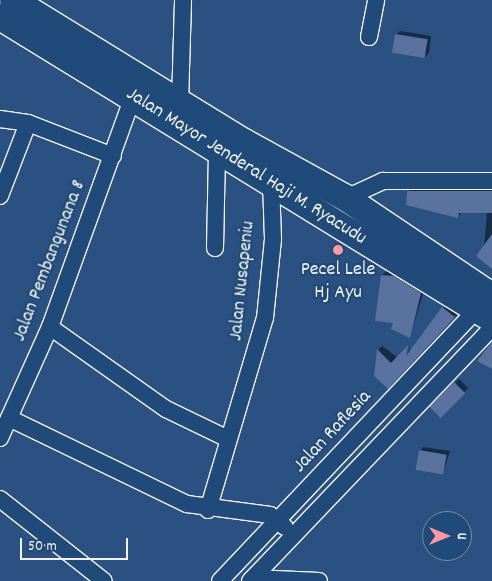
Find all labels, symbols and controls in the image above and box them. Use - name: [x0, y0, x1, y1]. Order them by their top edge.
- street label: Jalan Mayor Jenderal Haji M. Ryacudu: [121, 83, 371, 251]
- street label: Jalan Pembangunana 8: [8, 177, 92, 345]
- street label: Jalan Nusapeniu: [225, 220, 261, 342]
- marker: Pecel Lele Hj Ayu: [332, 244, 344, 256]
- place label: Pecel Lele Hj Ayu: [301, 258, 375, 305]
- street label: Jalan Raflesia: [289, 386, 377, 478]
- north arrow: [422, 511, 472, 561]
- scale bar: [22, 528, 130, 560]
- text: U: [451, 533, 471, 539]
- text: 50 m: [28, 536, 57, 558]

